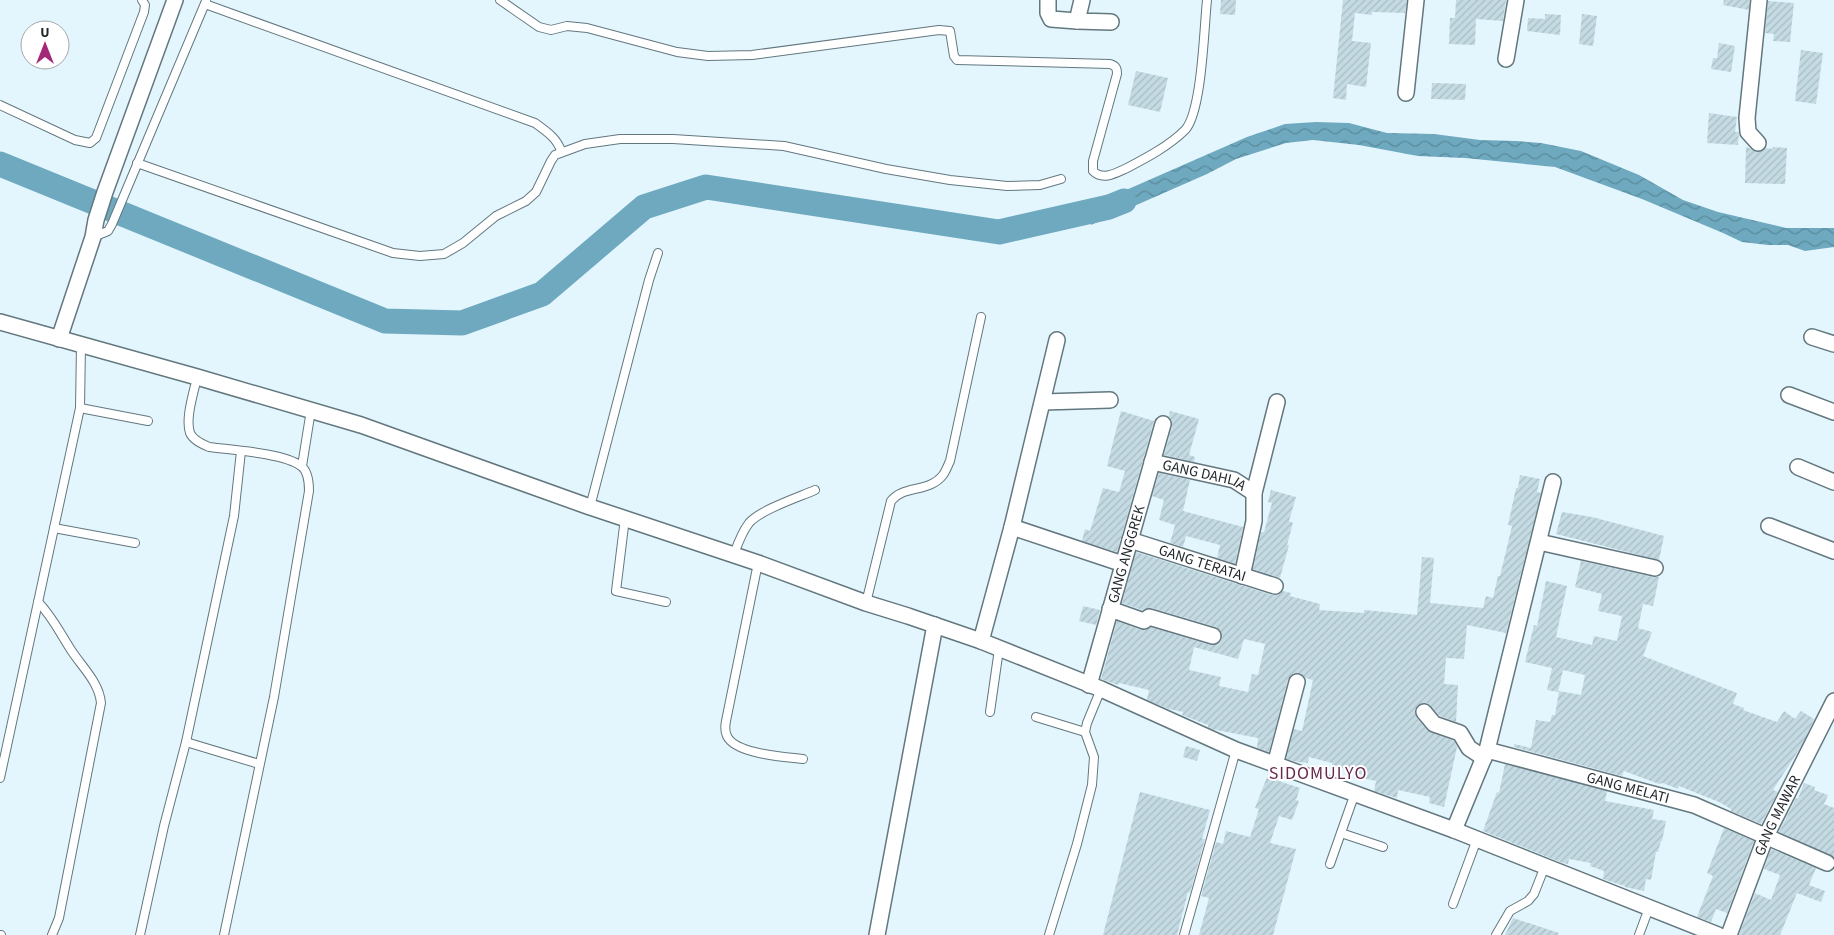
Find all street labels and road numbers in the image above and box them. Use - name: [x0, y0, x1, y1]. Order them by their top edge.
- street label: GANG DAHLIA: [1160, 455, 1251, 497]
- street label: GANG ANGGREK: [1103, 503, 1151, 606]
- street label: GANG TERATAI: [1156, 540, 1249, 587]
- street label: GANG MELATI: [1584, 767, 1672, 809]
- street label: GANG MAWAR: [1750, 771, 1806, 859]

